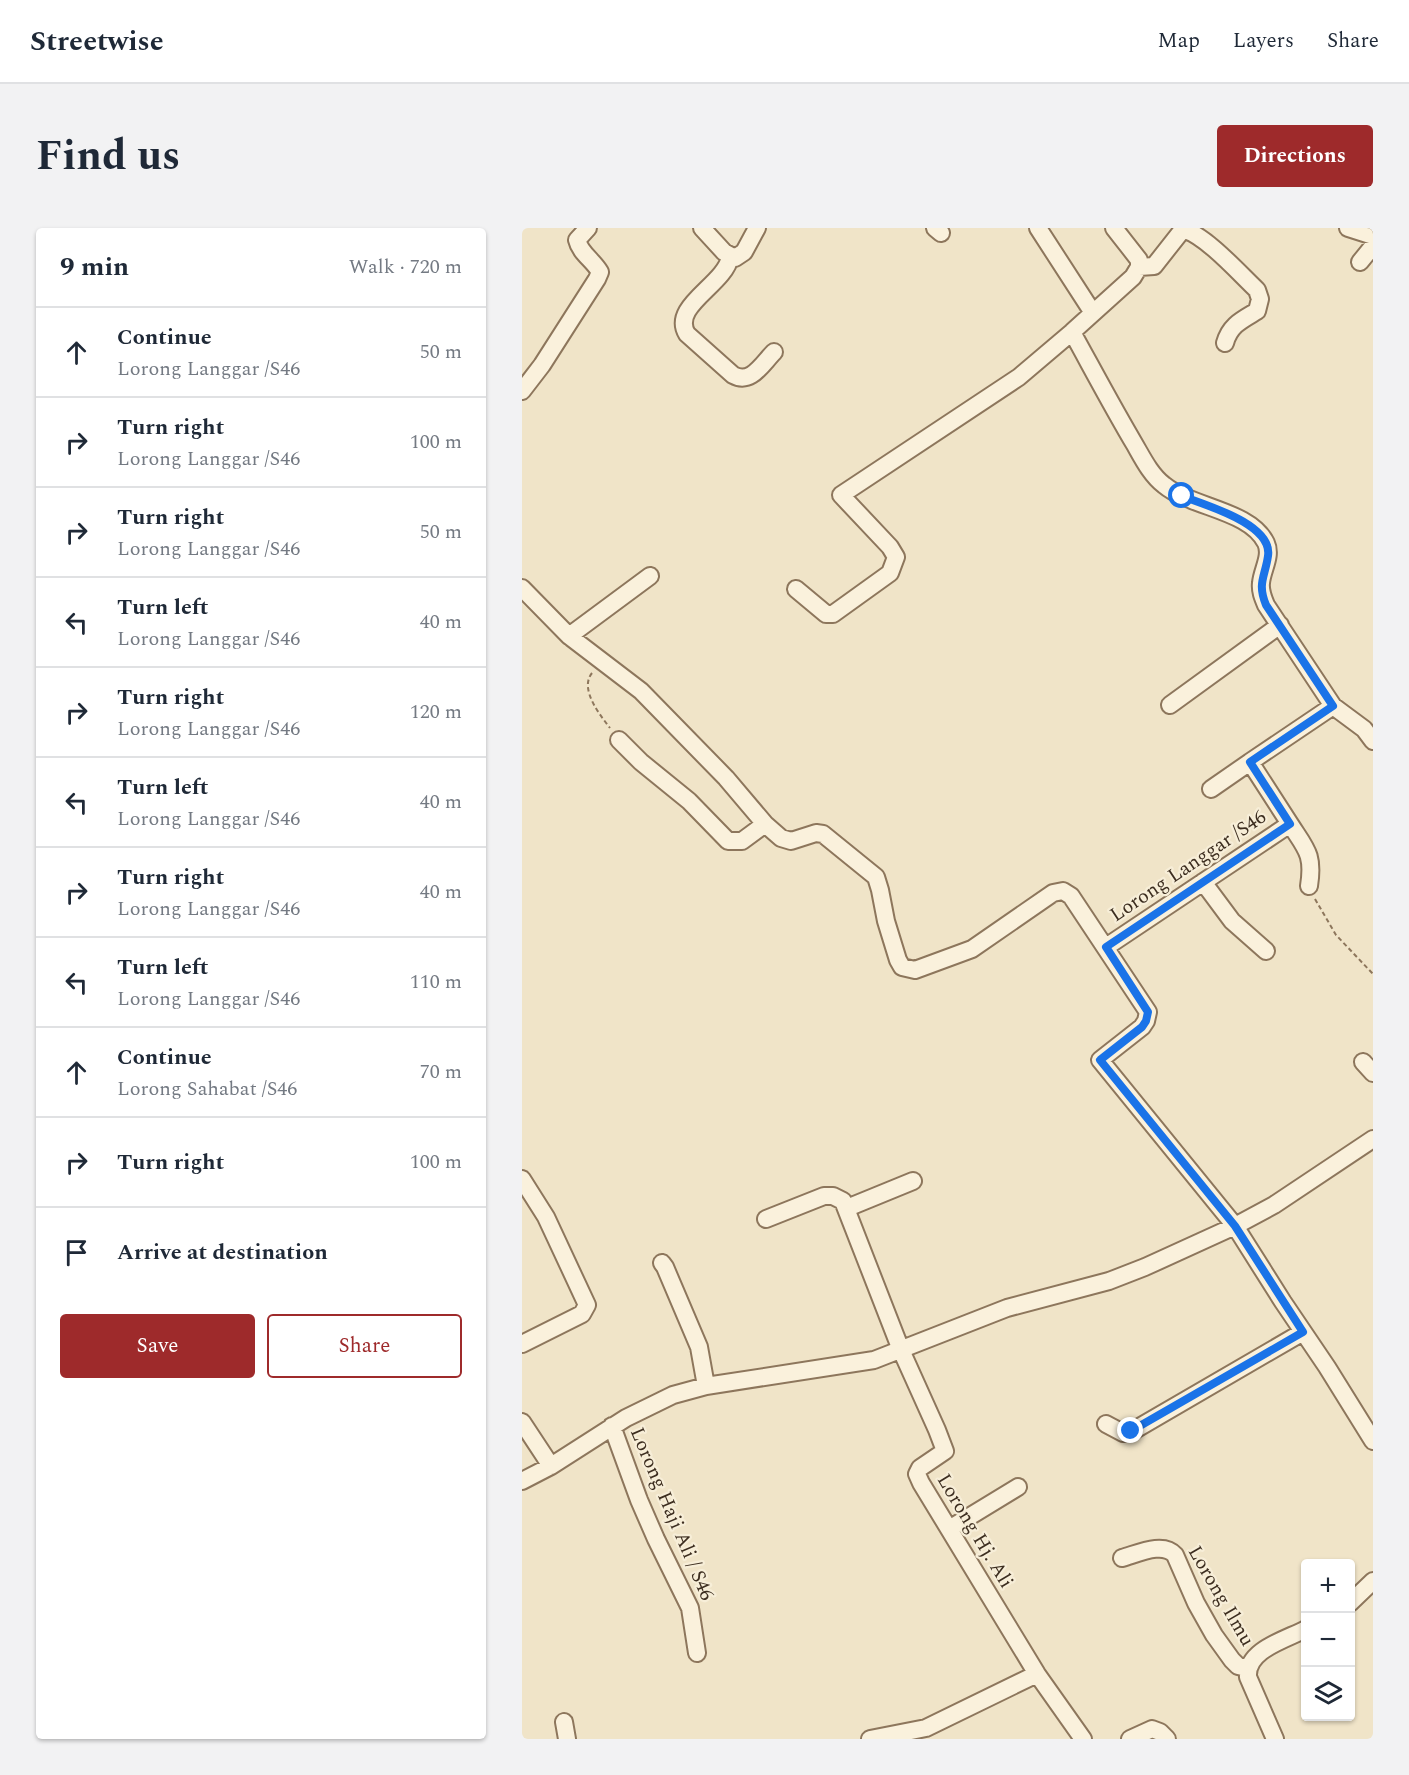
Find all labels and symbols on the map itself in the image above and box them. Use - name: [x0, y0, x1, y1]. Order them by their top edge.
- route start: [1168, 482, 1194, 508]
- street label: Lorong Langgar /S46: [1104, 802, 1272, 930]
- route end: [1117, 1417, 1143, 1443]
- street label: Lorong Haji Ali / S46: [622, 1423, 722, 1605]
- street label: Lorong Hj. Ali: [929, 1468, 1021, 1594]
- street label: Lorong Ilmu: [1180, 1540, 1262, 1652]

